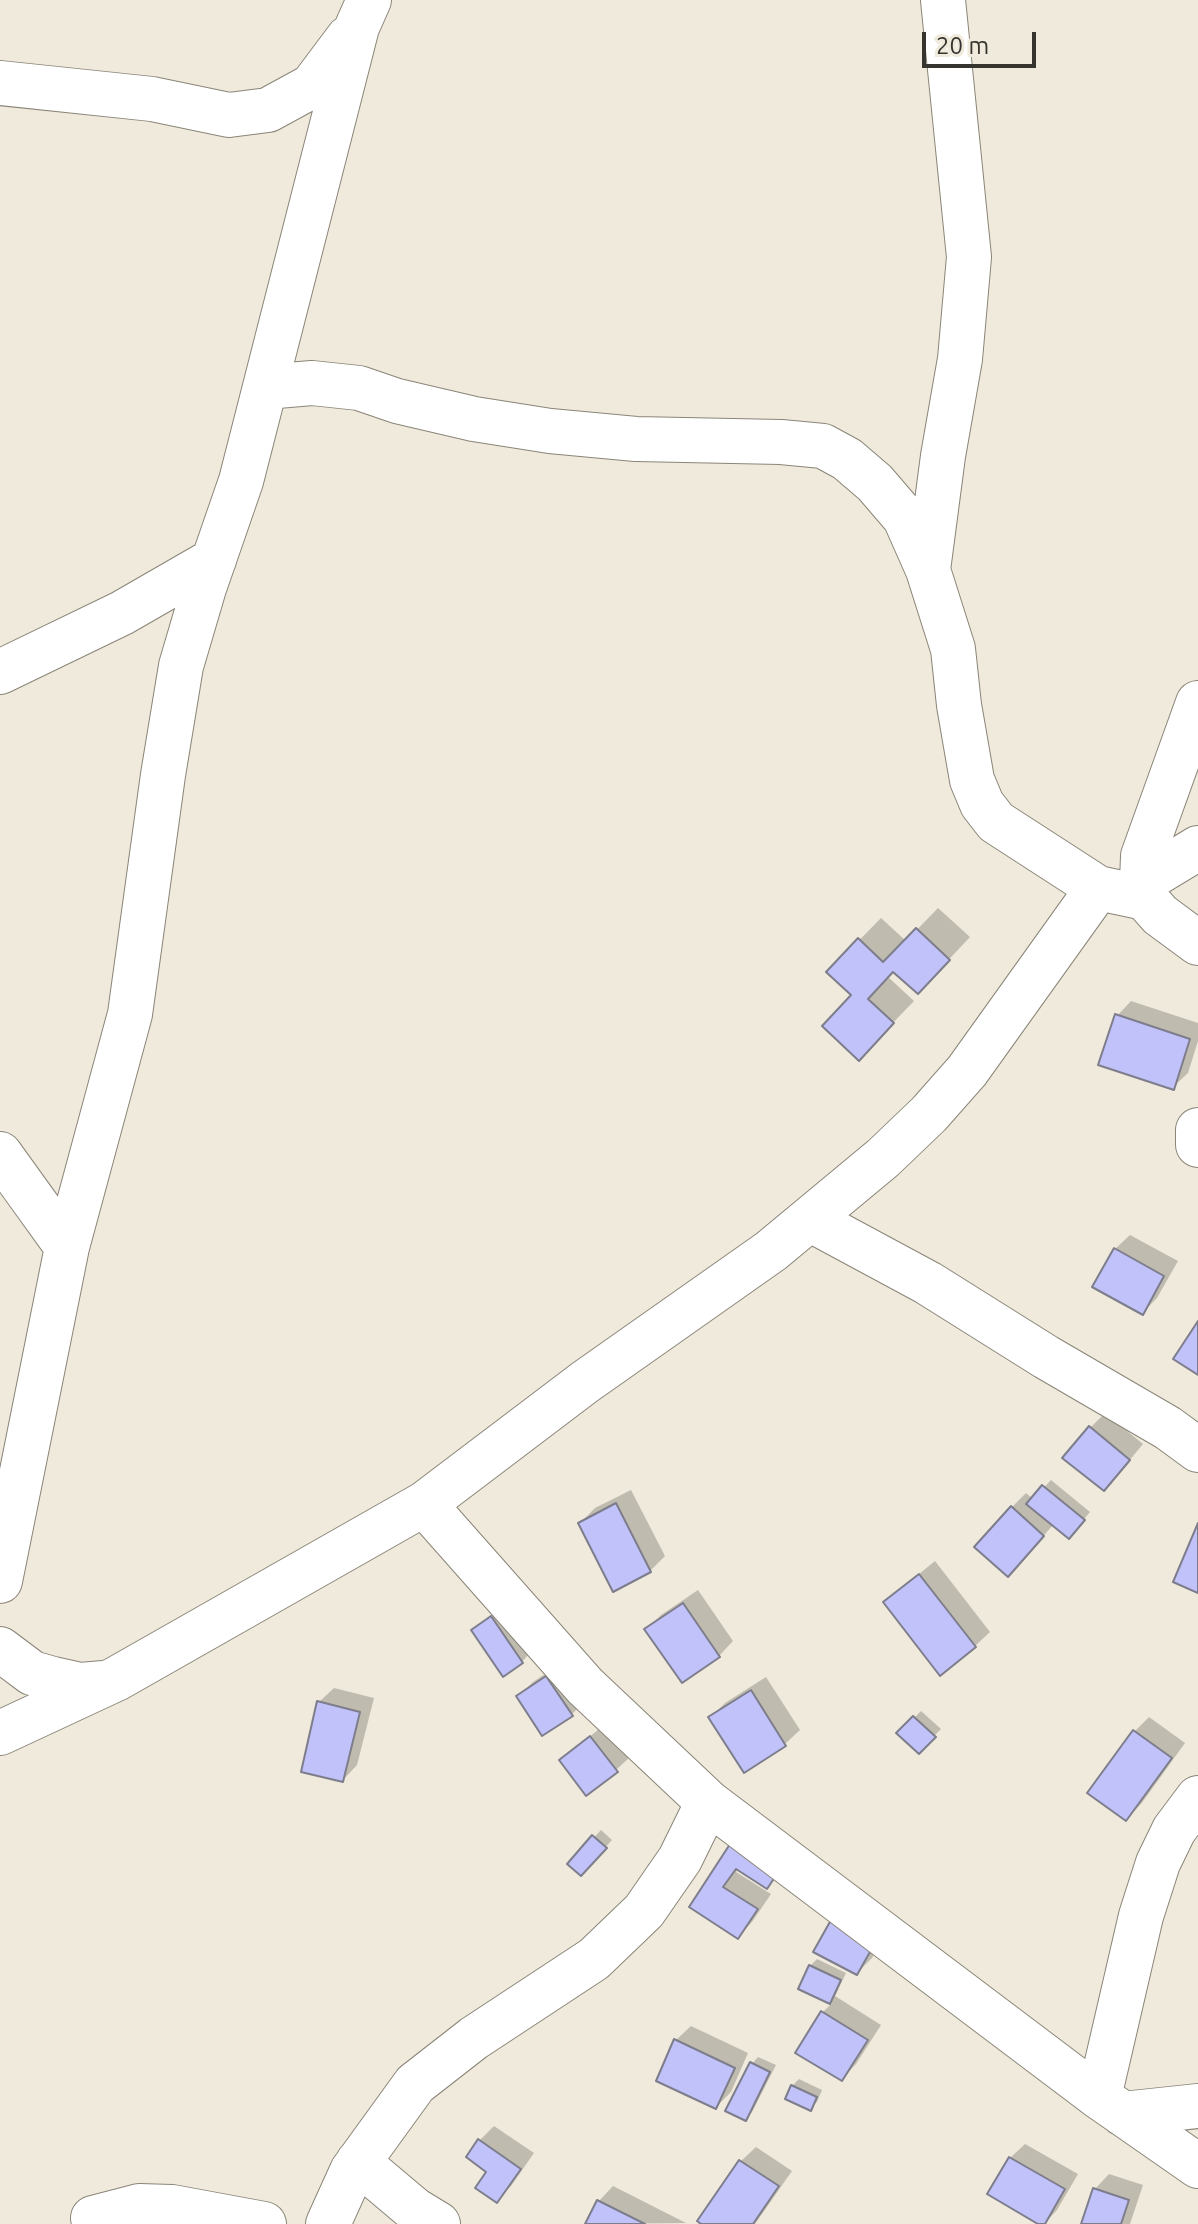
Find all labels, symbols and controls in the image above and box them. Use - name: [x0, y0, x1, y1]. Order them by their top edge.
- scale bar: [926, 16, 1040, 66]
- text: 20 m: [936, 32, 989, 59]

